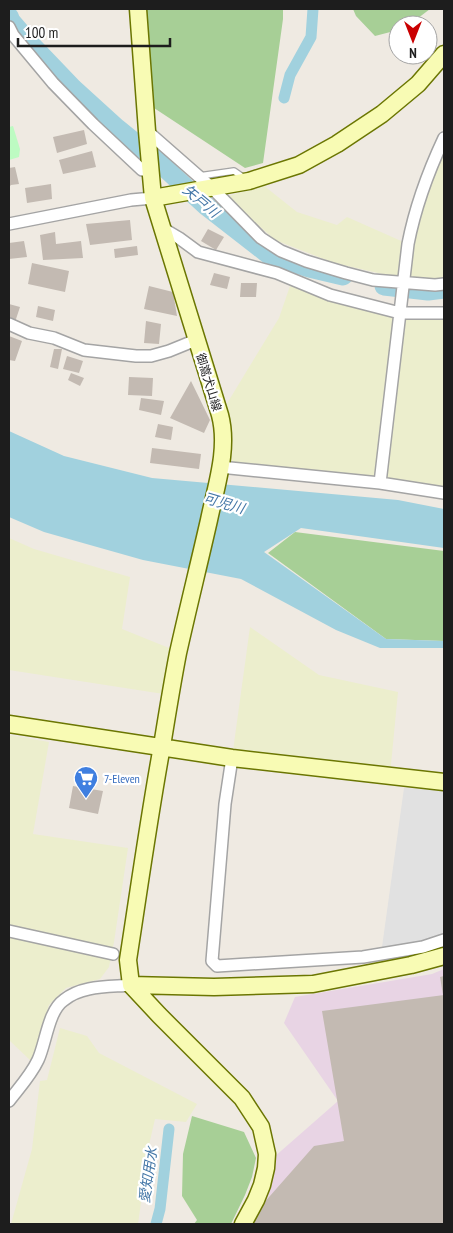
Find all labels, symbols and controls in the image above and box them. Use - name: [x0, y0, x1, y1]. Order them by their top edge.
- scale bar: [18, 15, 170, 47]
- north arrow: [388, 15, 438, 65]
- text: 100 m: [25, 23, 58, 42]
- text: N: [409, 44, 417, 62]
- water label: 矢戸川: [179, 181, 224, 223]
- street label: 御嵩犬山線: [193, 351, 225, 413]
- water label: 可児川: [201, 489, 249, 518]
- supermarket icon: 7-Eleven: [73, 765, 99, 799]
- place label: 7-Eleven: [104, 771, 140, 786]
- water label: 愛知用水: [135, 1144, 161, 1204]

